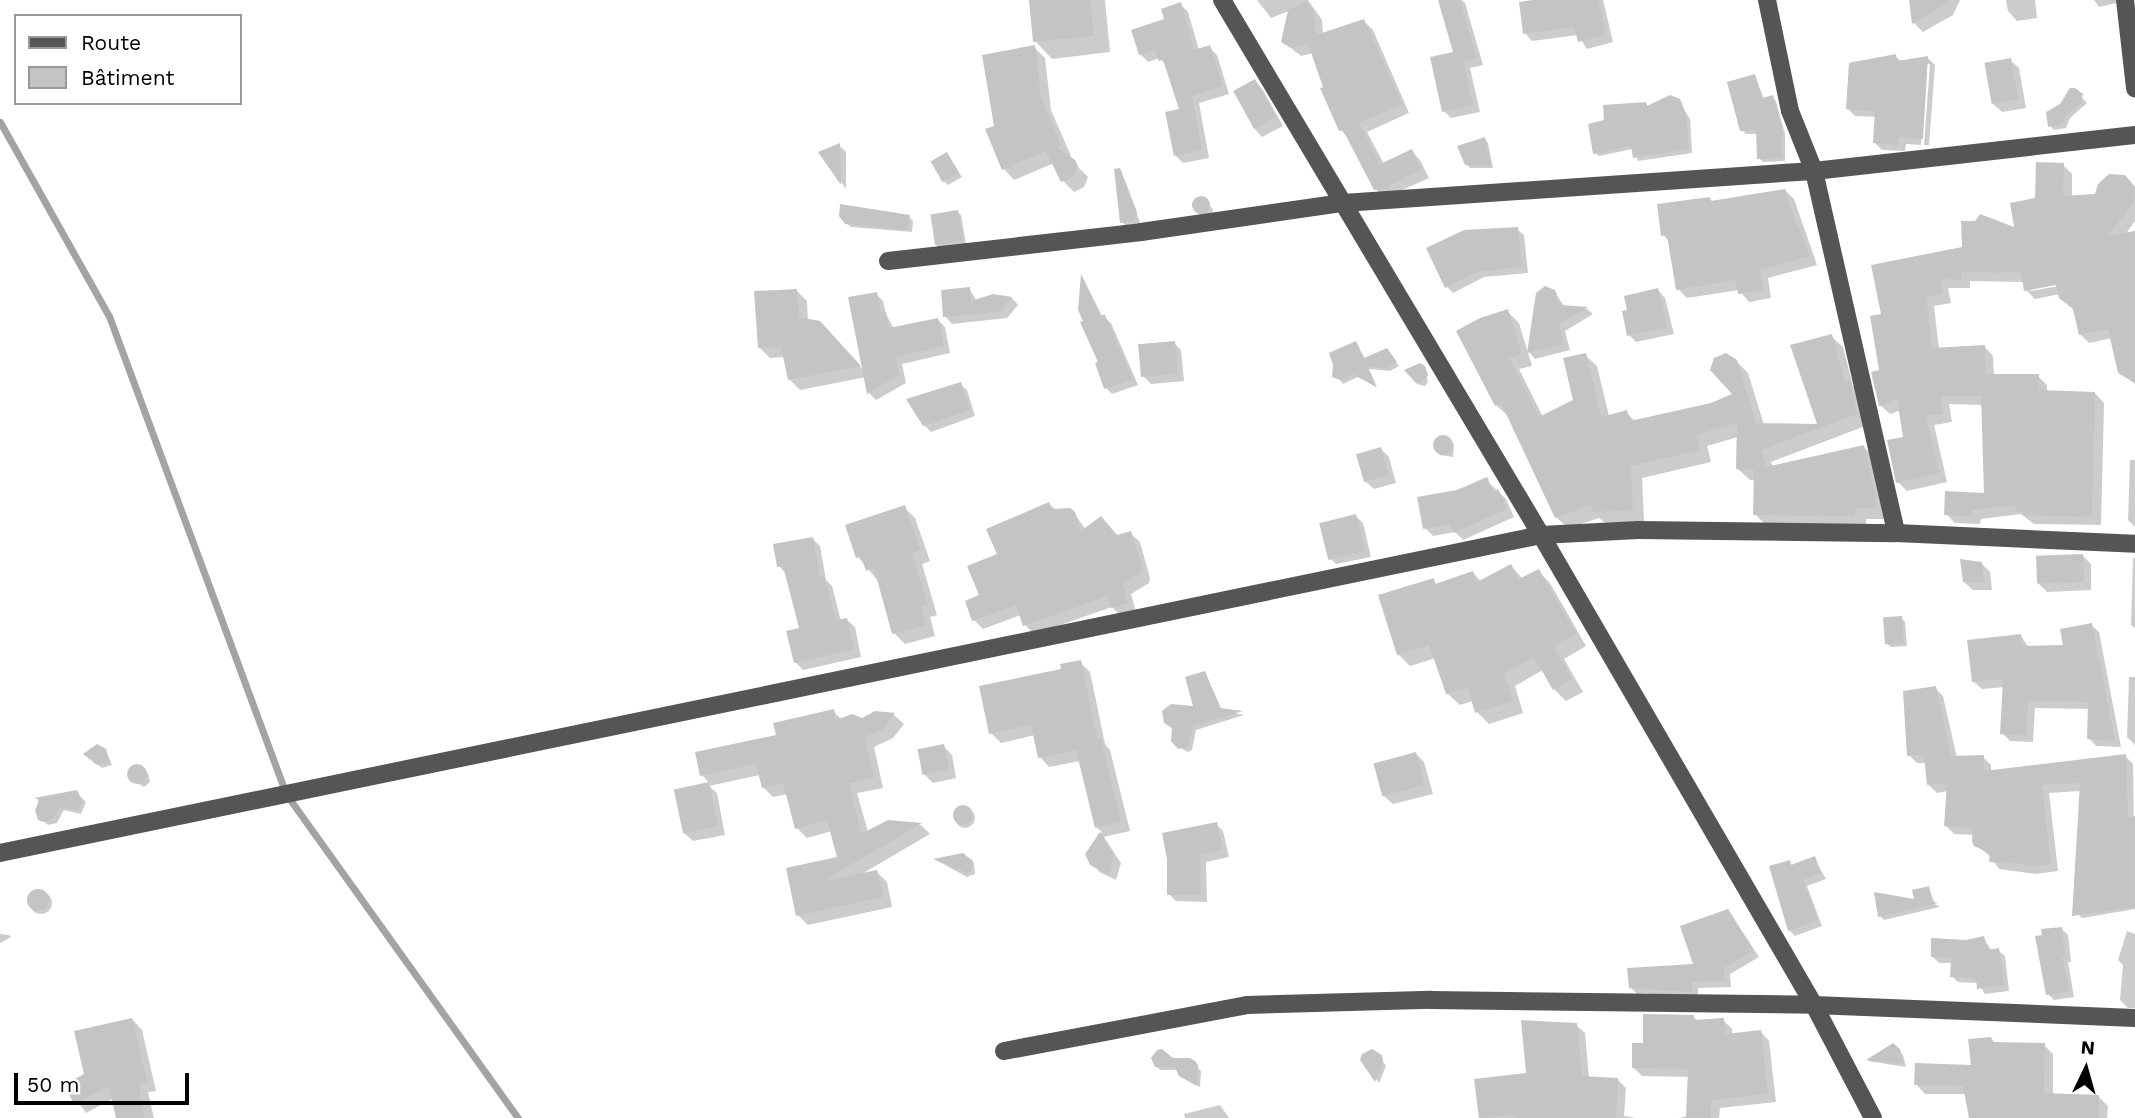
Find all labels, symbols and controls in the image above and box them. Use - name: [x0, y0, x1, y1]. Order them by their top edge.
- legend: [14, 14, 242, 105]
- text: Route: [81, 30, 141, 55]
- text: Bâtiment: [81, 65, 174, 90]
- north arrow: [2051, 1034, 2121, 1104]
- text: N: [2080, 1036, 2096, 1060]
- scale bar: [18, 1058, 192, 1102]
- text: 50 m: [27, 1072, 79, 1097]

